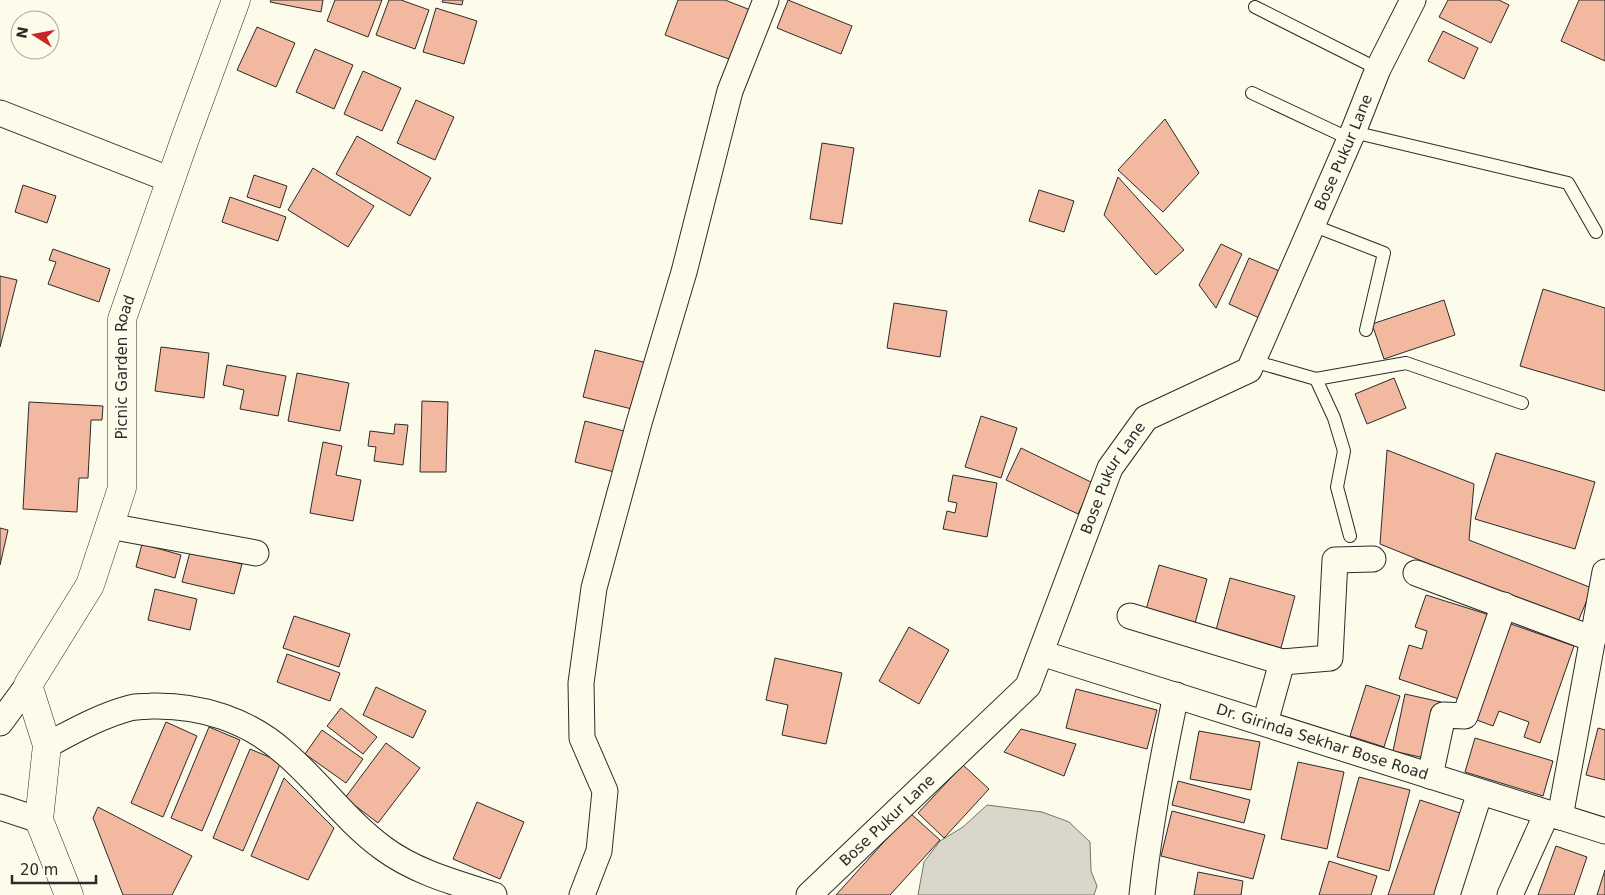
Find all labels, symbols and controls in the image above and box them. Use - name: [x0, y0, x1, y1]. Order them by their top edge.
- north arrow: [10, 10, 60, 60]
- text: N: [13, 25, 31, 40]
- street label: Bose Pukur Lane: [1311, 92, 1376, 213]
- street label: Picnic Garden Road: [112, 293, 139, 440]
- street label: Bose Pukur Lane: [1077, 418, 1149, 537]
- street label: Dr. Girinda Sekhar Bose Road: [1214, 700, 1431, 784]
- street label: Bose Pukur Lane: [836, 771, 938, 870]
- scale bar: [12, 852, 96, 884]
- text: 20 m: [20, 861, 58, 879]

